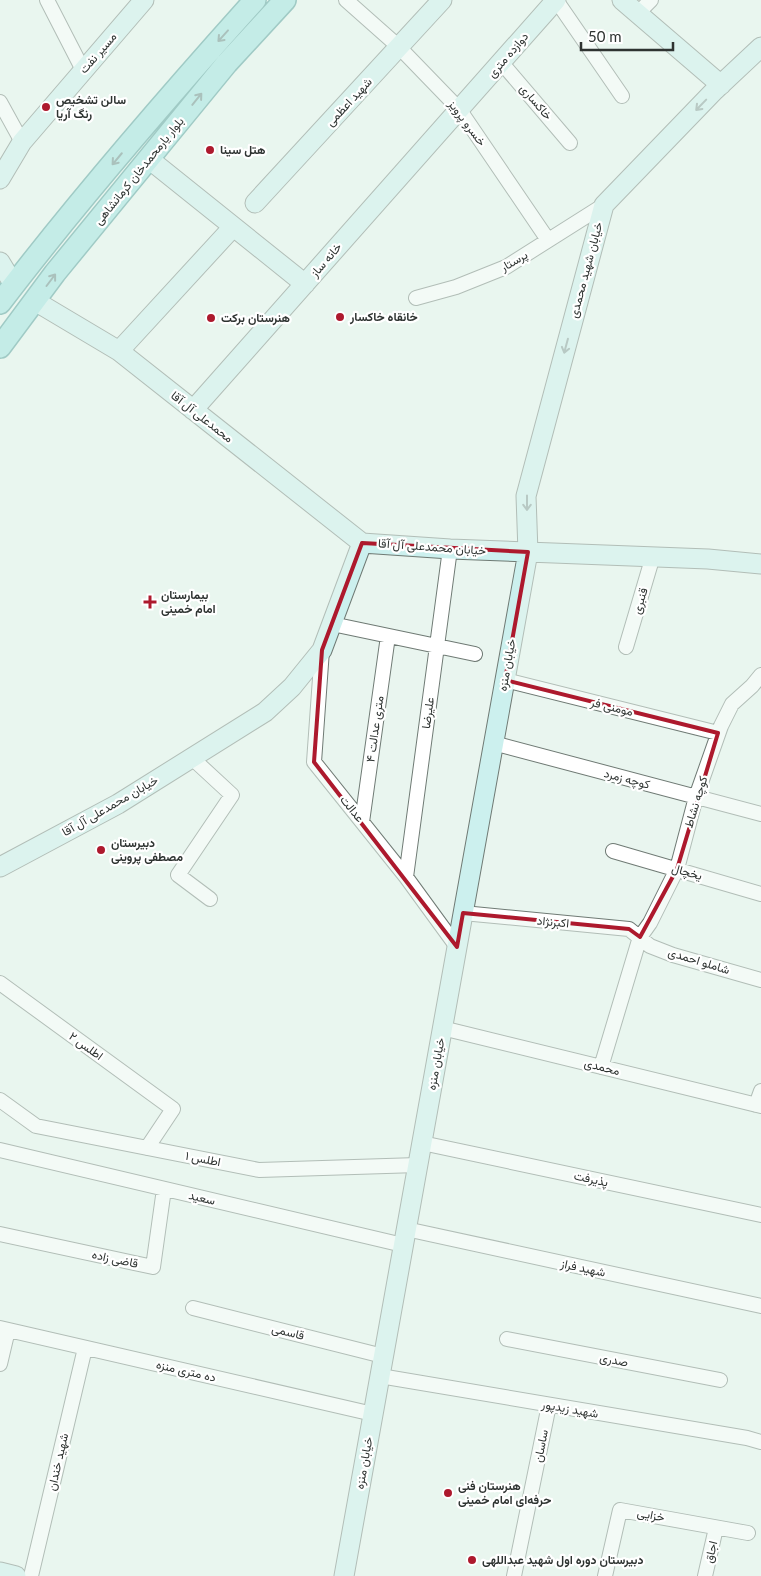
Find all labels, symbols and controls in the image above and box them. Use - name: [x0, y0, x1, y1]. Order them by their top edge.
- scale bar: [581, 20, 674, 52]
- text: 50 m: [588, 27, 622, 45]
- street label: مسیر نفت: [76, 29, 120, 77]
- street label: دوازده متری: [484, 29, 532, 81]
- one-way arrow: [217, 30, 228, 43]
- street label: شهید اعظمی: [322, 74, 376, 130]
- street label: خاکساری: [516, 81, 556, 123]
- place label: سالن تشخیص رنگ آریا: [56, 92, 126, 122]
- one-way arrow: [192, 93, 203, 106]
- street label: خسرو پرویز: [444, 96, 490, 149]
- one-way arrow: [695, 99, 707, 111]
- marker: سالن تشخیص رنگ آریا: [40, 101, 52, 113]
- street label: بلوار یارمحمدخان کرمانشاهی: [91, 114, 187, 228]
- place label: هتل سینا: [220, 142, 265, 157]
- marker: هتل سینا: [204, 144, 216, 156]
- one-way arrow: [111, 153, 122, 166]
- street label: خیابان شهید محمدی: [565, 220, 607, 320]
- street label: خانه ساز: [306, 239, 345, 281]
- street label: پرستار: [497, 247, 531, 276]
- one-way arrow: [45, 274, 56, 287]
- place label: خانقاه خاکسار: [349, 309, 418, 325]
- place label: هنرستان برکت: [221, 310, 290, 326]
- marker: خانقاه خاکسار: [334, 311, 346, 323]
- marker: هنرستان برکت: [205, 312, 217, 324]
- one-way arrow: [561, 337, 570, 353]
- street label: محمدعلی آل آقا: [168, 388, 236, 446]
- one-way arrow: [522, 495, 532, 511]
- street label: خیابان محمدعلی آل آقا: [377, 535, 487, 559]
- street label: قنبری: [628, 586, 652, 616]
- place label: بیمارستان امام خمینی: [161, 587, 216, 617]
- marker: بیمارستان امام خمینی: [143, 595, 157, 609]
- street label: خیابان منزه: [495, 637, 519, 693]
- street label: مومنی فر: [588, 694, 635, 720]
- street label: ۴ متری عدالت: [362, 695, 388, 763]
- street label: علیرضا: [418, 696, 438, 730]
- street label: کوچه زمرد: [602, 765, 652, 793]
- street label: خیابان محمدعلی آل آقا: [59, 772, 161, 840]
- street label: کوچه نشاط: [681, 774, 711, 830]
- street label: عدالت: [337, 792, 368, 825]
- place label: دبیرستان مصطفی پروینی: [111, 835, 183, 865]
- marker: دبیرستان مصطفی پروینی: [95, 844, 107, 856]
- street label: یخچال: [670, 860, 704, 884]
- street label: اکبرنژاد: [536, 913, 570, 931]
- street label: شاملو احمدی: [666, 944, 732, 978]
- street label: اطلس ۲: [66, 1028, 106, 1064]
- street label: خیابان منزه: [424, 1036, 448, 1092]
- street label: محمدی: [582, 1055, 622, 1079]
- street label: اطلس ۱: [184, 1148, 222, 1170]
- street label: پذیرفت: [572, 1168, 610, 1190]
- street label: سعید: [187, 1187, 217, 1208]
- street label: قاضی زاده: [90, 1246, 140, 1272]
- street label: شهید فراز: [558, 1255, 607, 1281]
- street label: قاسمی: [270, 1320, 306, 1344]
- street label: صدری: [598, 1349, 630, 1371]
- street label: ده متری منزه: [154, 1356, 218, 1386]
- street label: شهید زیدپور: [539, 1396, 600, 1422]
- street label: ساسان: [530, 1428, 551, 1464]
- street label: شهید خندان: [44, 1432, 72, 1492]
- street label: خیابان منزه: [352, 1435, 376, 1491]
- place label: هنرستان فنی حرفه‌ای امام خمینی: [458, 1478, 551, 1508]
- marker: هنرستان فنی حرفه‌ای امام خمینی: [442, 1487, 454, 1499]
- street label: خزایی: [636, 1504, 666, 1526]
- street label: اجاق: [701, 1539, 720, 1564]
- place label: دبیرستان دوره اول شهید عبداللهی: [482, 1552, 643, 1568]
- marker: دبیرستان دوره اول شهید عبداللهی: [466, 1554, 478, 1566]

